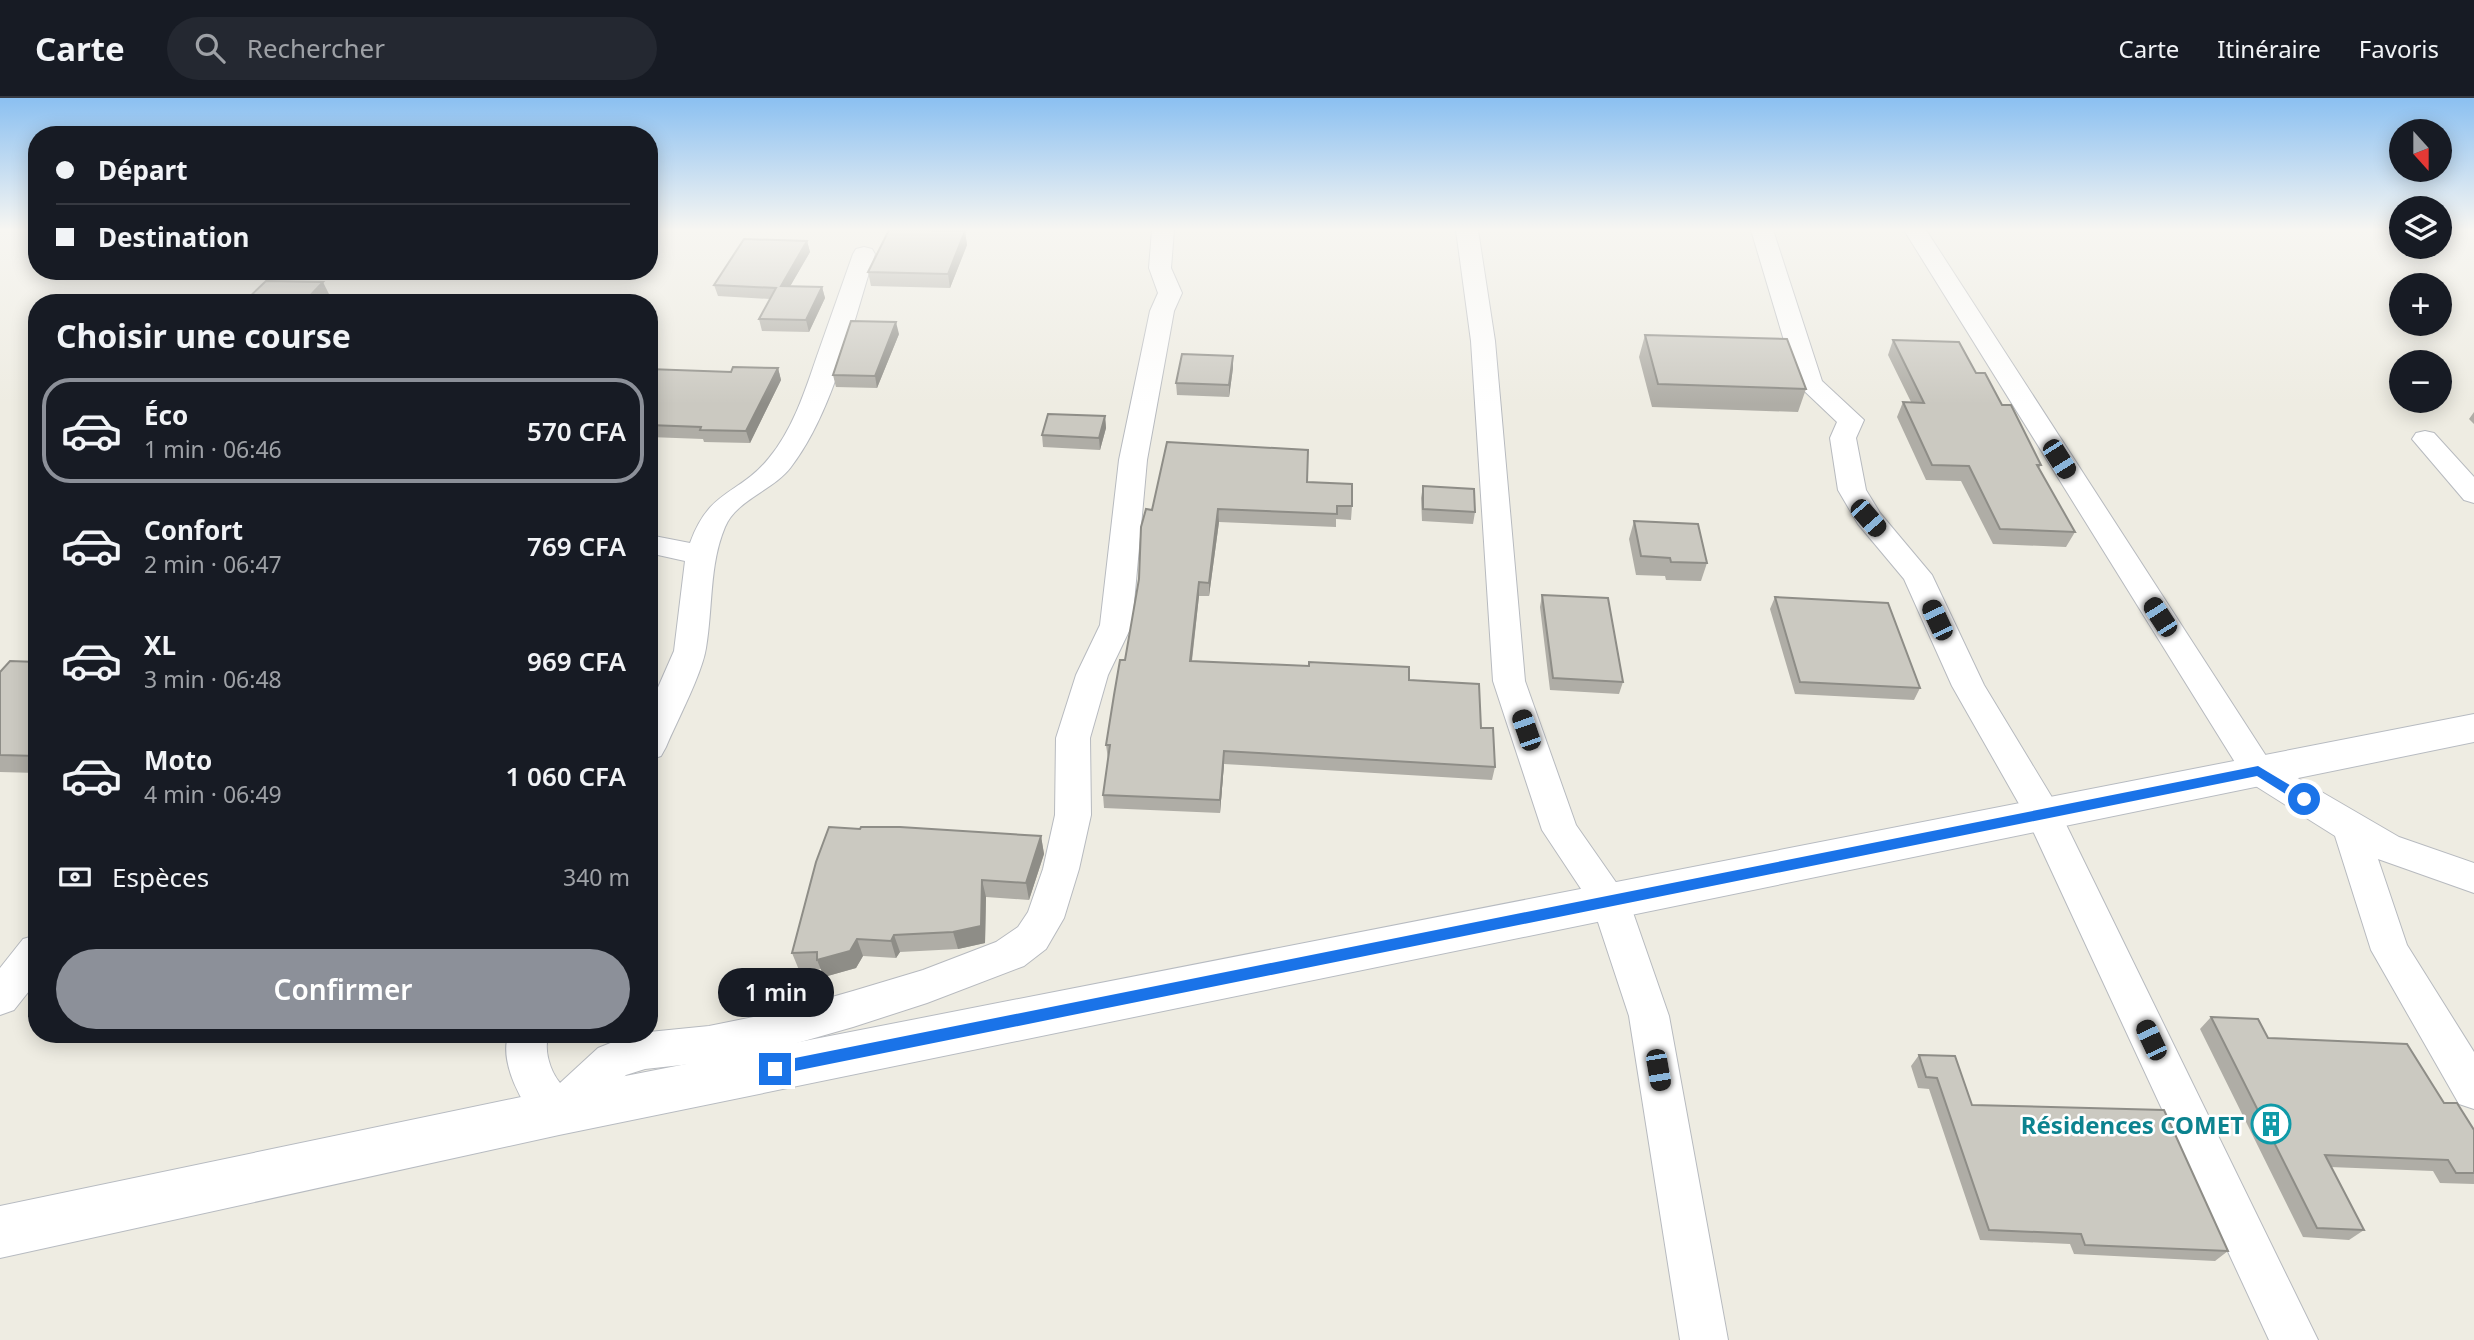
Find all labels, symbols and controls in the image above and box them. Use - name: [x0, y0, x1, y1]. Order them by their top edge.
- search box: [167, 17, 657, 80]
- text: Carte: [35, 26, 125, 71]
- icon: search: [191, 29, 229, 67]
- text: Rechercher: [247, 30, 385, 66]
- text: Carte: [2119, 32, 2179, 65]
- text: Itinéraire: [2217, 32, 2321, 65]
- text: Favoris: [2359, 32, 2439, 65]
- north arrow: [2389, 119, 2452, 182]
- map controls: [2389, 119, 2452, 413]
- text: Départ: [98, 152, 187, 188]
- button: layers: [2389, 196, 2452, 259]
- text: Destination: [98, 219, 249, 255]
- button: +: [2389, 273, 2452, 336]
- text: Choisir une course: [56, 314, 351, 357]
- button: −: [2389, 350, 2452, 413]
- text: Éco: [144, 397, 188, 433]
- icon: car: [60, 399, 123, 462]
- text: 570 CFA: [527, 413, 626, 449]
- text: 1 min · 06:46: [144, 433, 282, 465]
- car: [2039, 436, 2080, 482]
- car: [1847, 495, 1890, 541]
- text: Confort: [144, 512, 243, 548]
- icon: car: [60, 514, 123, 577]
- text: 769 CFA: [527, 528, 626, 564]
- text: 2 min · 06:47: [144, 548, 282, 580]
- car: [2140, 594, 2181, 640]
- car: [1919, 597, 1956, 643]
- text: XL: [144, 627, 176, 663]
- icon: car: [60, 629, 123, 692]
- text: 969 CFA: [527, 643, 626, 679]
- text: 3 min · 06:48: [144, 663, 282, 695]
- car: [1510, 707, 1543, 753]
- text: Moto: [144, 742, 212, 778]
- icon: car: [60, 744, 123, 807]
- text: 1 060 CFA: [505, 758, 626, 794]
- text: 4 min · 06:49: [144, 778, 282, 810]
- route start: [2288, 783, 2320, 815]
- icon: cash: [56, 858, 94, 896]
- text: Espèces: [112, 859, 209, 895]
- text: 340 m: [563, 861, 630, 893]
- button: Confirmer: [56, 949, 630, 1029]
- callout: 1 min: [717, 968, 833, 1016]
- text: 1 min: [745, 976, 807, 1008]
- car: [2133, 1017, 2170, 1063]
- car: [1645, 1047, 1672, 1093]
- route end: [759, 1053, 791, 1085]
- building icon: Résidences COMET: [2250, 1103, 2292, 1145]
- place label: Résidences COMET: [2021, 1108, 2244, 1141]

